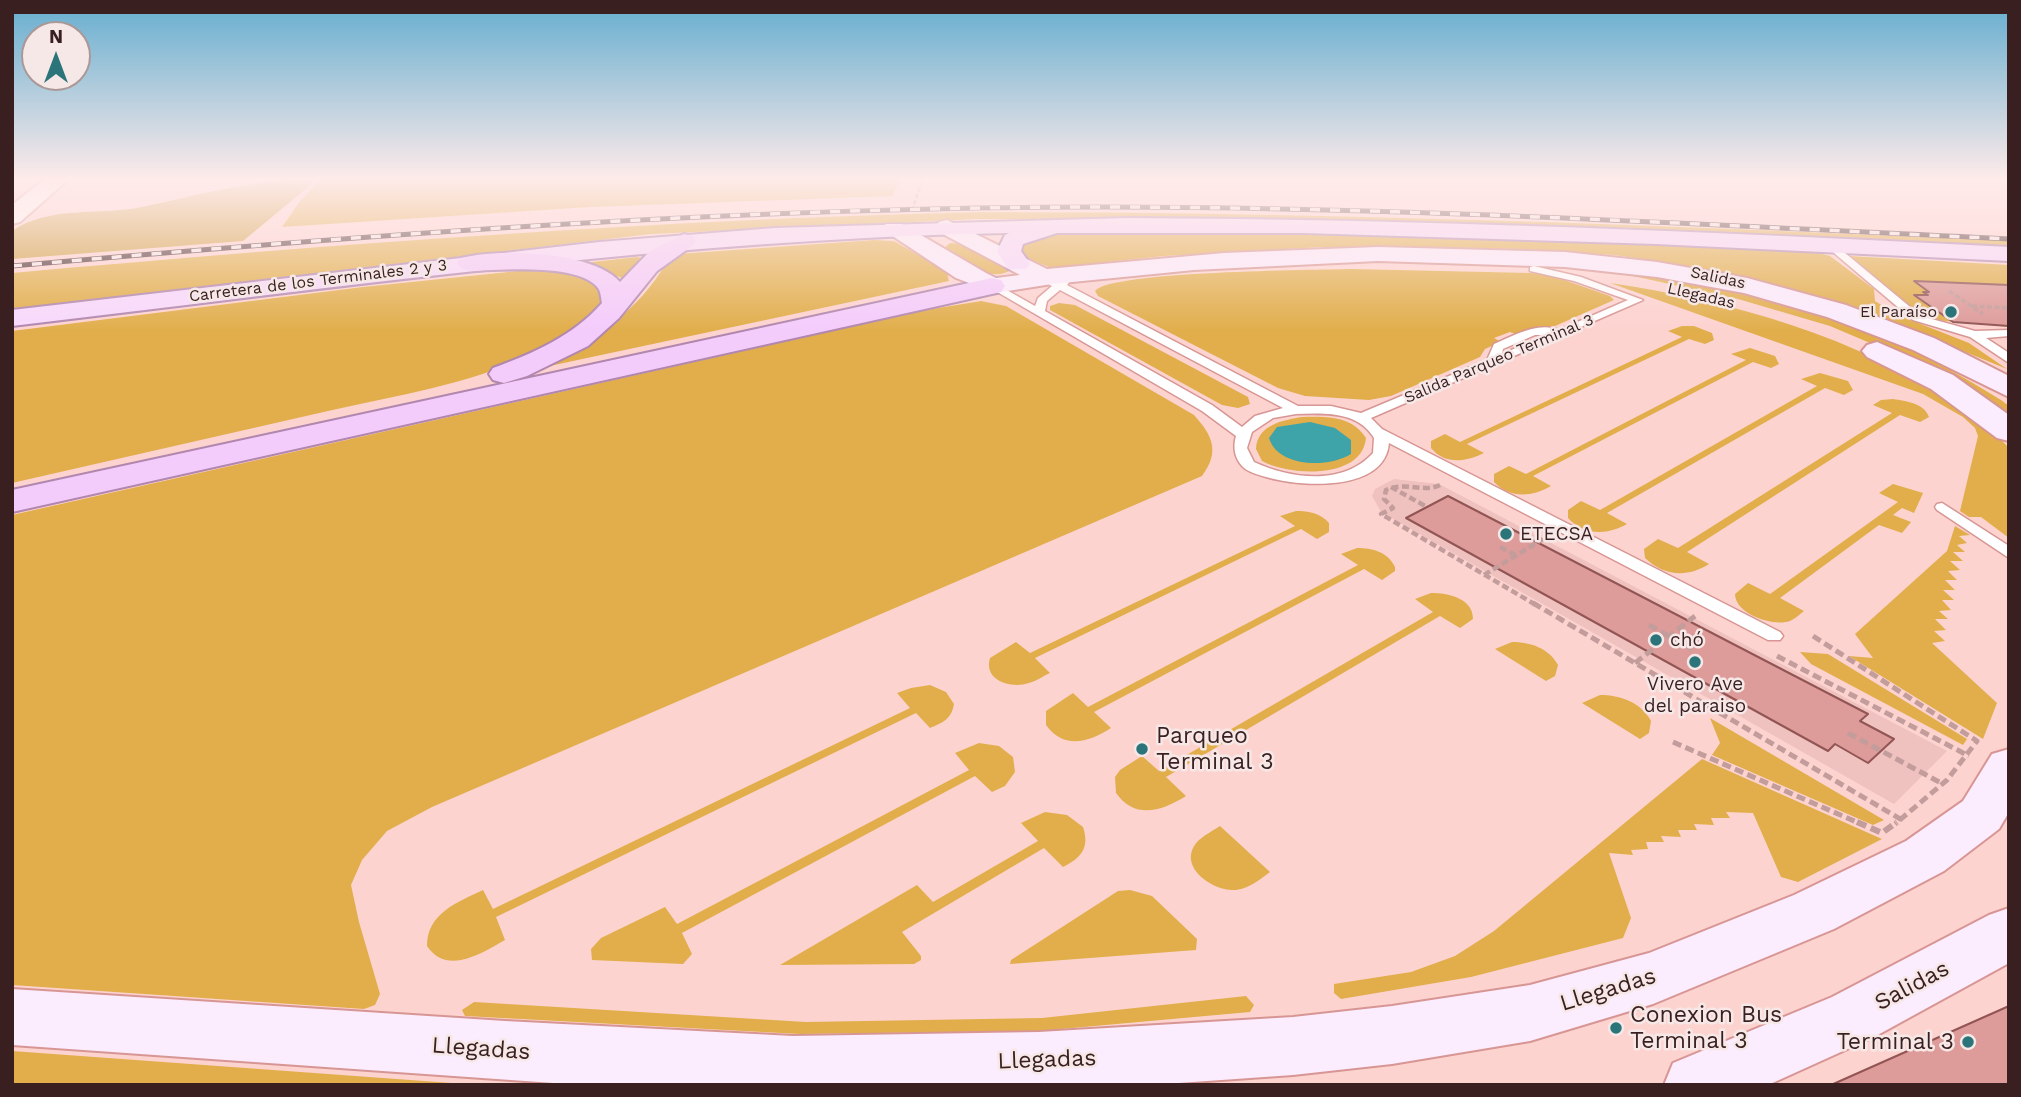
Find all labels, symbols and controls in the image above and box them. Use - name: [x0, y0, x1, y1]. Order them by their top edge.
- north arrow: [21, 21, 91, 91]
- text: N: [49, 25, 63, 48]
- street label: Carretera de los Terminales 2 y 3: [188, 256, 448, 306]
- street label: Salidas: [1689, 263, 1747, 293]
- street label: Llegadas: [1665, 279, 1737, 313]
- place label: El Paraíso: [1860, 302, 1937, 322]
- marker: El Paraíso: [1943, 304, 1959, 320]
- street label: Salida Parqueo Terminal 3: [1401, 310, 1597, 408]
- place label: ETECSA: [1520, 523, 1593, 545]
- marker: ETECSA: [1498, 526, 1514, 542]
- place label: chó: [1670, 629, 1704, 651]
- marker: chó: [1648, 632, 1664, 648]
- marker: Vivero Ave del paraiso: [1687, 654, 1703, 670]
- place label: Vivero Ave del paraiso: [1644, 673, 1746, 717]
- place label: Parqueo Terminal 3: [1156, 722, 1274, 776]
- marker: Parqueo Terminal 3: [1134, 741, 1150, 757]
- street label: Salidas: [1870, 955, 1954, 1017]
- street label: Llegadas: [1557, 962, 1659, 1018]
- place label: Conexion Bus Terminal 3: [1630, 1001, 1782, 1055]
- marker: Conexion Bus Terminal 3: [1608, 1020, 1624, 1036]
- place label: Terminal 3: [1836, 1028, 1954, 1056]
- street label: Llegadas: [431, 1032, 531, 1066]
- marker: Terminal 3: [1960, 1034, 1976, 1050]
- street label: Llegadas: [997, 1044, 1097, 1076]

